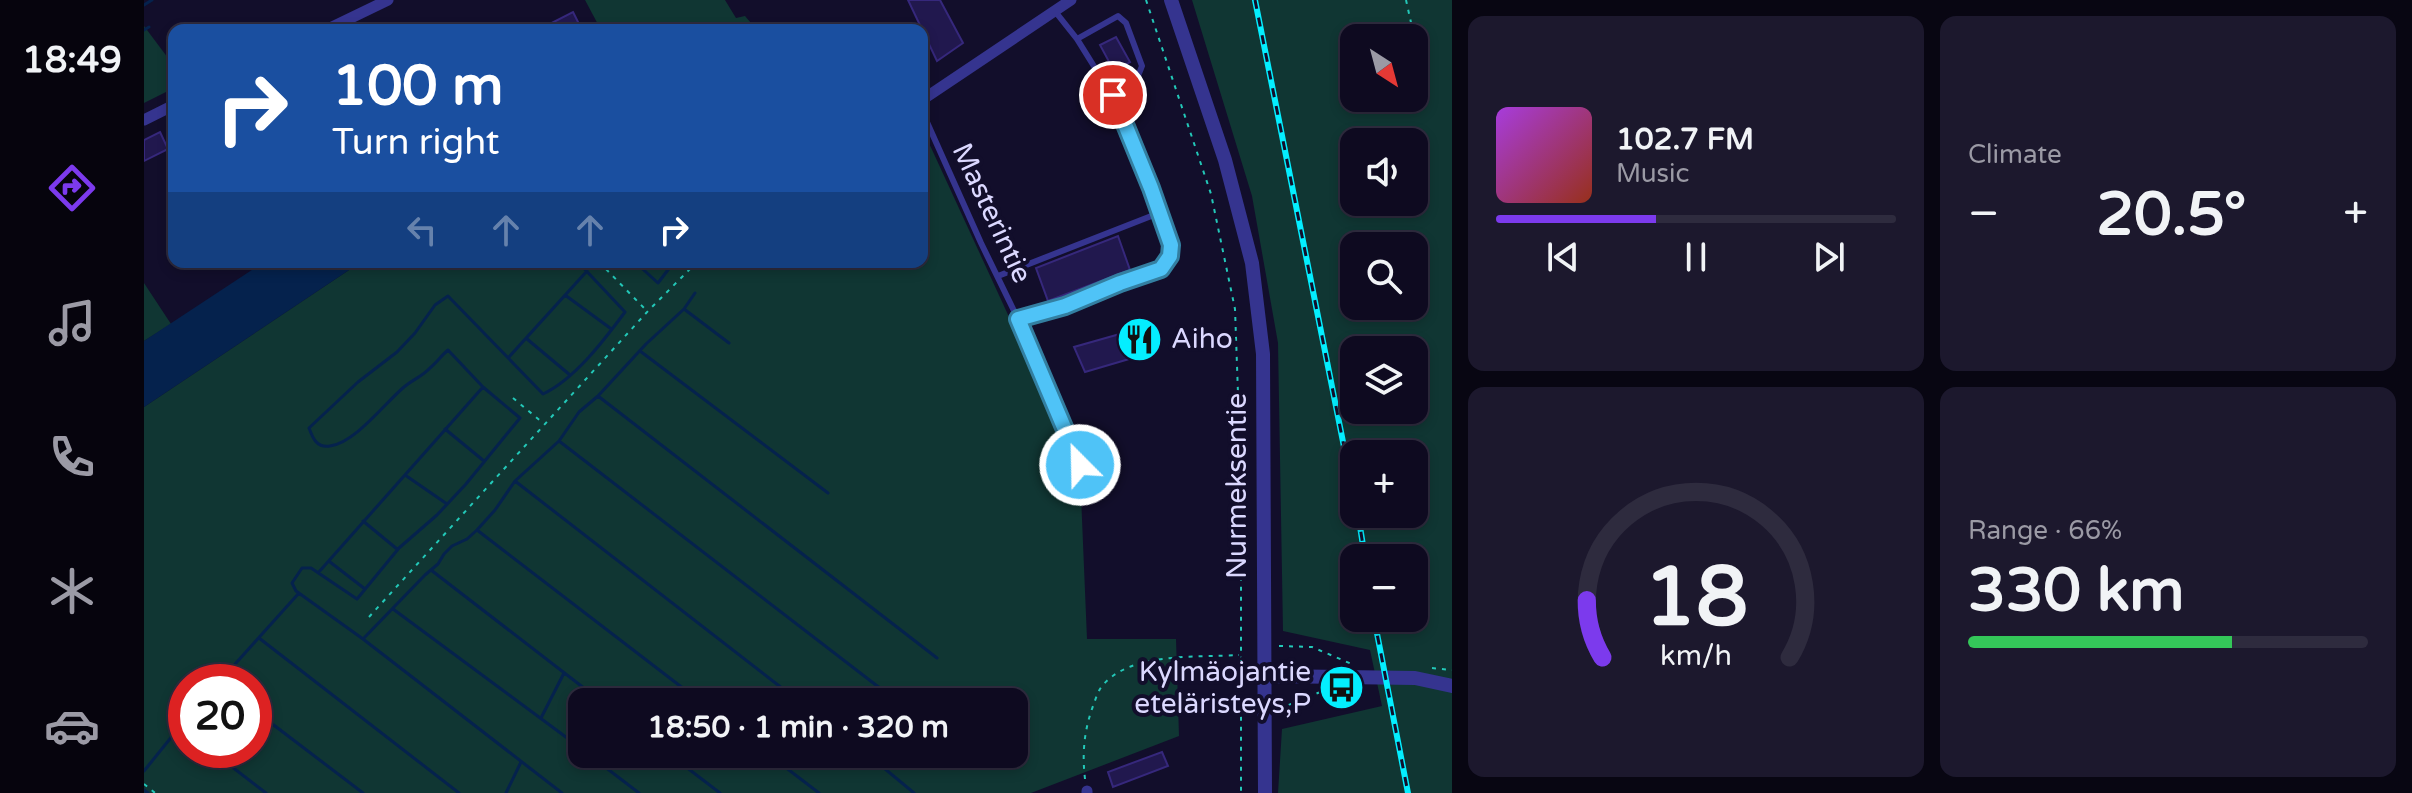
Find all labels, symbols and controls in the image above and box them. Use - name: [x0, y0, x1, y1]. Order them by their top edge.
- north arrow: [1340, 24, 1428, 112]
- map controls: [1340, 24, 1428, 632]
- text: 18:49: [22, 39, 122, 82]
- text: 100 m: [332, 53, 503, 120]
- icon: right: [200, 56, 304, 160]
- pin: [1079, 61, 1147, 129]
- icon: arrive: [1091, 73, 1135, 117]
- text: Turn right: [332, 121, 499, 164]
- text: 102.7 FM: [1616, 121, 1754, 158]
- button: sound: [1340, 128, 1428, 216]
- street label: Masterintie: [945, 138, 1039, 288]
- text: Climate: [1968, 139, 2062, 170]
- text: Music: [1616, 158, 1689, 189]
- icon: directions: [44, 160, 100, 216]
- text: 20.5°: [2096, 179, 2246, 251]
- text: −: [1968, 188, 1999, 241]
- text: +: [2343, 188, 2368, 241]
- icon: left: [400, 208, 444, 252]
- icon: ahead: [484, 208, 528, 252]
- icon: ahead: [568, 208, 612, 252]
- icon: right: [652, 208, 696, 252]
- button: search: [1340, 232, 1428, 320]
- icon: previous: [1541, 235, 1585, 279]
- icon: pause: [1674, 235, 1718, 279]
- icon: next: [1807, 235, 1851, 279]
- icon: music: [44, 295, 100, 351]
- restaurant icon: Aiho: [1116, 315, 1164, 363]
- place label: Aiho: [1171, 322, 1233, 356]
- button: layers: [1340, 336, 1428, 424]
- street label: Nurmeksentie: [1220, 393, 1254, 579]
- position arrow: [1038, 423, 1122, 507]
- icon: phone: [44, 429, 100, 485]
- button: +: [1340, 440, 1428, 528]
- text: Range · 66%: [1968, 515, 2122, 546]
- button: −: [1340, 544, 1428, 632]
- text: 18: [1644, 547, 1748, 647]
- text: 330 km: [1968, 555, 2184, 627]
- icon: climate: [44, 563, 100, 619]
- text: km/h: [1660, 639, 1732, 673]
- place label: Kylmäojantie eteläristeys,P: [1134, 655, 1311, 721]
- speed limit sign: 20: [168, 664, 272, 768]
- bus stop icon: Kylmäojantie eteläristeys,P: [1318, 664, 1366, 712]
- icon: car: [44, 698, 100, 754]
- text: 18:50 · 1 min · 320 m: [647, 709, 949, 746]

